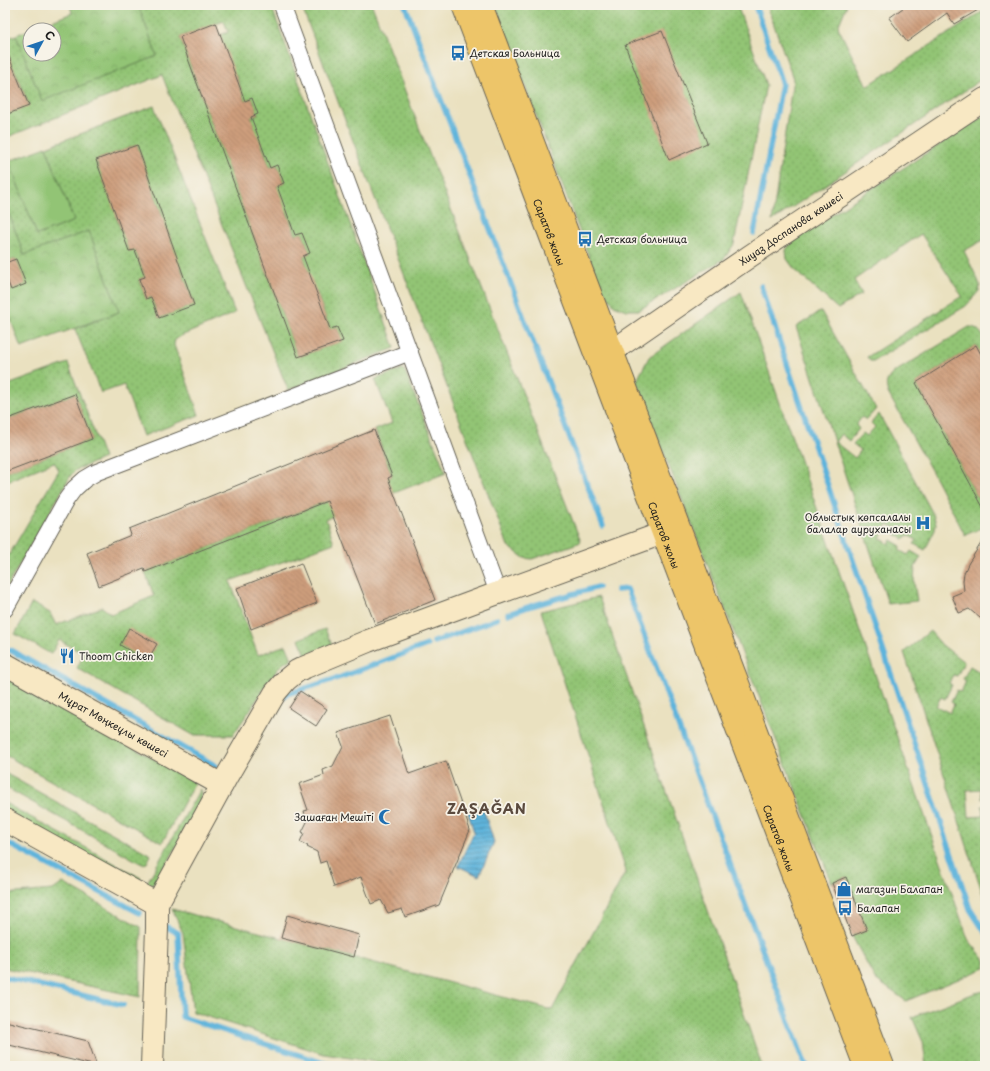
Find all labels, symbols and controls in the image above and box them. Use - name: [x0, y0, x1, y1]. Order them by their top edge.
- north arrow: [22, 22, 62, 62]
- text: С: [41, 27, 59, 44]
- bus stop icon: Детская Больница: [449, 44, 467, 62]
- place label: Детская Больница: [469, 45, 560, 60]
- street label: Хиуаз Доспанова көшесі: [736, 188, 846, 268]
- street label: Саратов жолы: [530, 196, 569, 268]
- bus stop icon: Детская больница: [576, 230, 594, 248]
- place label: Детская больница: [596, 231, 688, 246]
- street label: Саратов жолы: [645, 499, 684, 571]
- place label: Облыстық көпсалалы балалар ауруханасы: [805, 509, 911, 537]
- hospital icon: Облыстық көпсалалы балалар ауруханасы: [914, 514, 932, 532]
- restaurant icon: Thoom Chicken: [58, 647, 76, 665]
- place label: Thoom Chicken: [79, 648, 153, 663]
- street label: Мұрат Мөңкеұлы көшесі: [56, 687, 171, 761]
- district label: ZAŞAĞAN: [447, 798, 527, 819]
- street label: Саратов жолы: [760, 802, 799, 874]
- mosque icon: Зашаған Мешіті: [377, 808, 395, 826]
- place label: Зашаған Мешіті: [294, 809, 374, 824]
- shop icon: магазин Балапан: [835, 880, 853, 898]
- place label: магазин Балапан: [856, 881, 943, 896]
- bus stop icon: Балапан: [836, 899, 854, 917]
- place label: Балапан: [857, 900, 900, 915]

